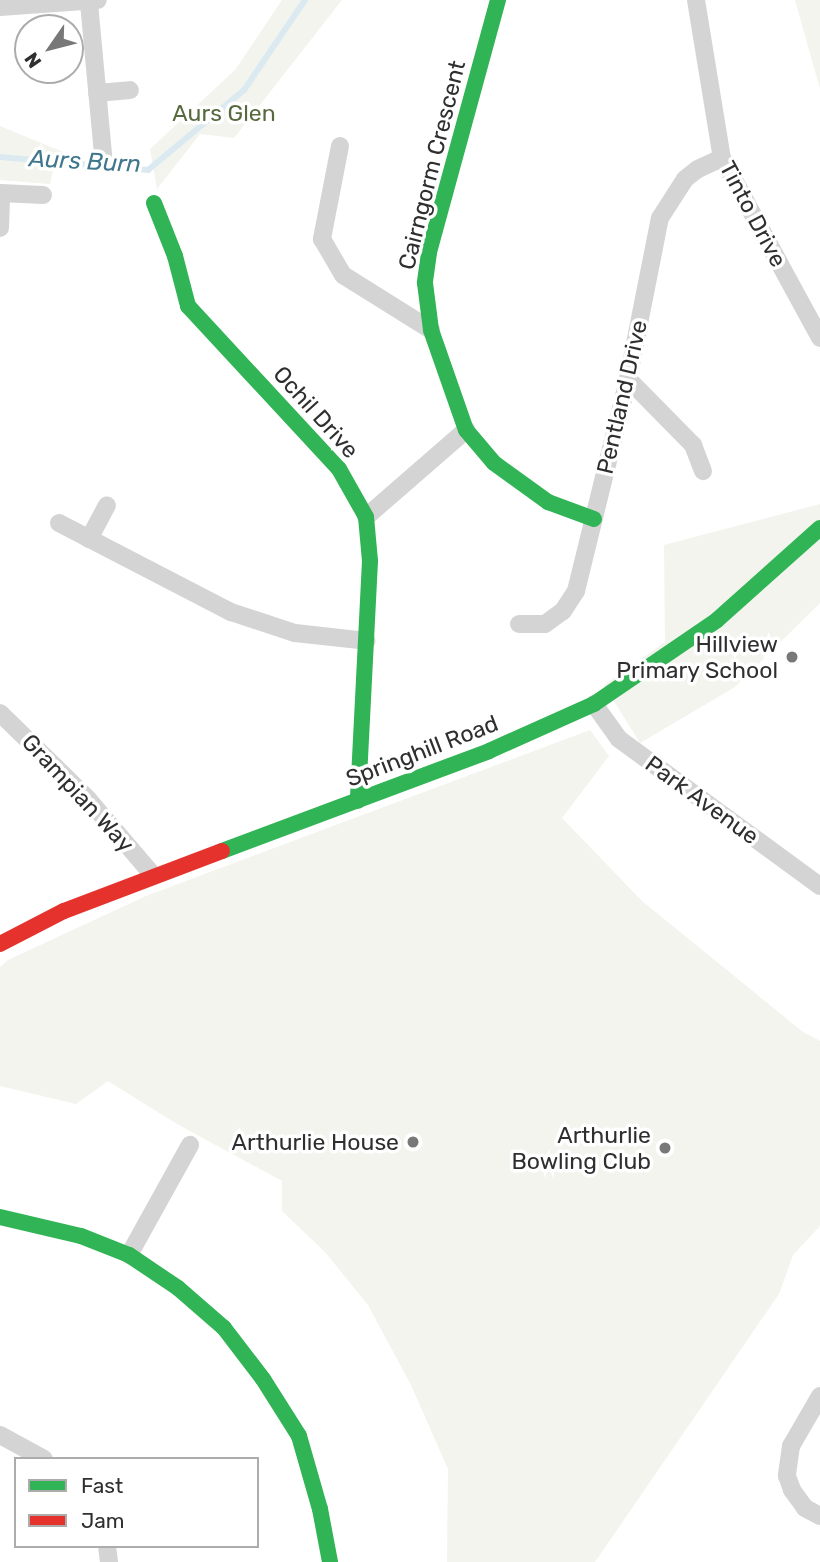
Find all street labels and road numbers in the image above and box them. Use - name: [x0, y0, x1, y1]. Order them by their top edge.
- street label: Cairngorm Crescent: [393, 57, 471, 273]
- street label: Tinto Drive: [714, 156, 792, 272]
- street label: Pentland Drive: [591, 317, 653, 477]
- street label: Ochil Drive: [267, 360, 365, 464]
- street label: Springhill Road: [342, 709, 502, 793]
- street label: Grampian Way: [16, 728, 140, 858]
- street label: Park Avenue: [640, 749, 764, 851]

